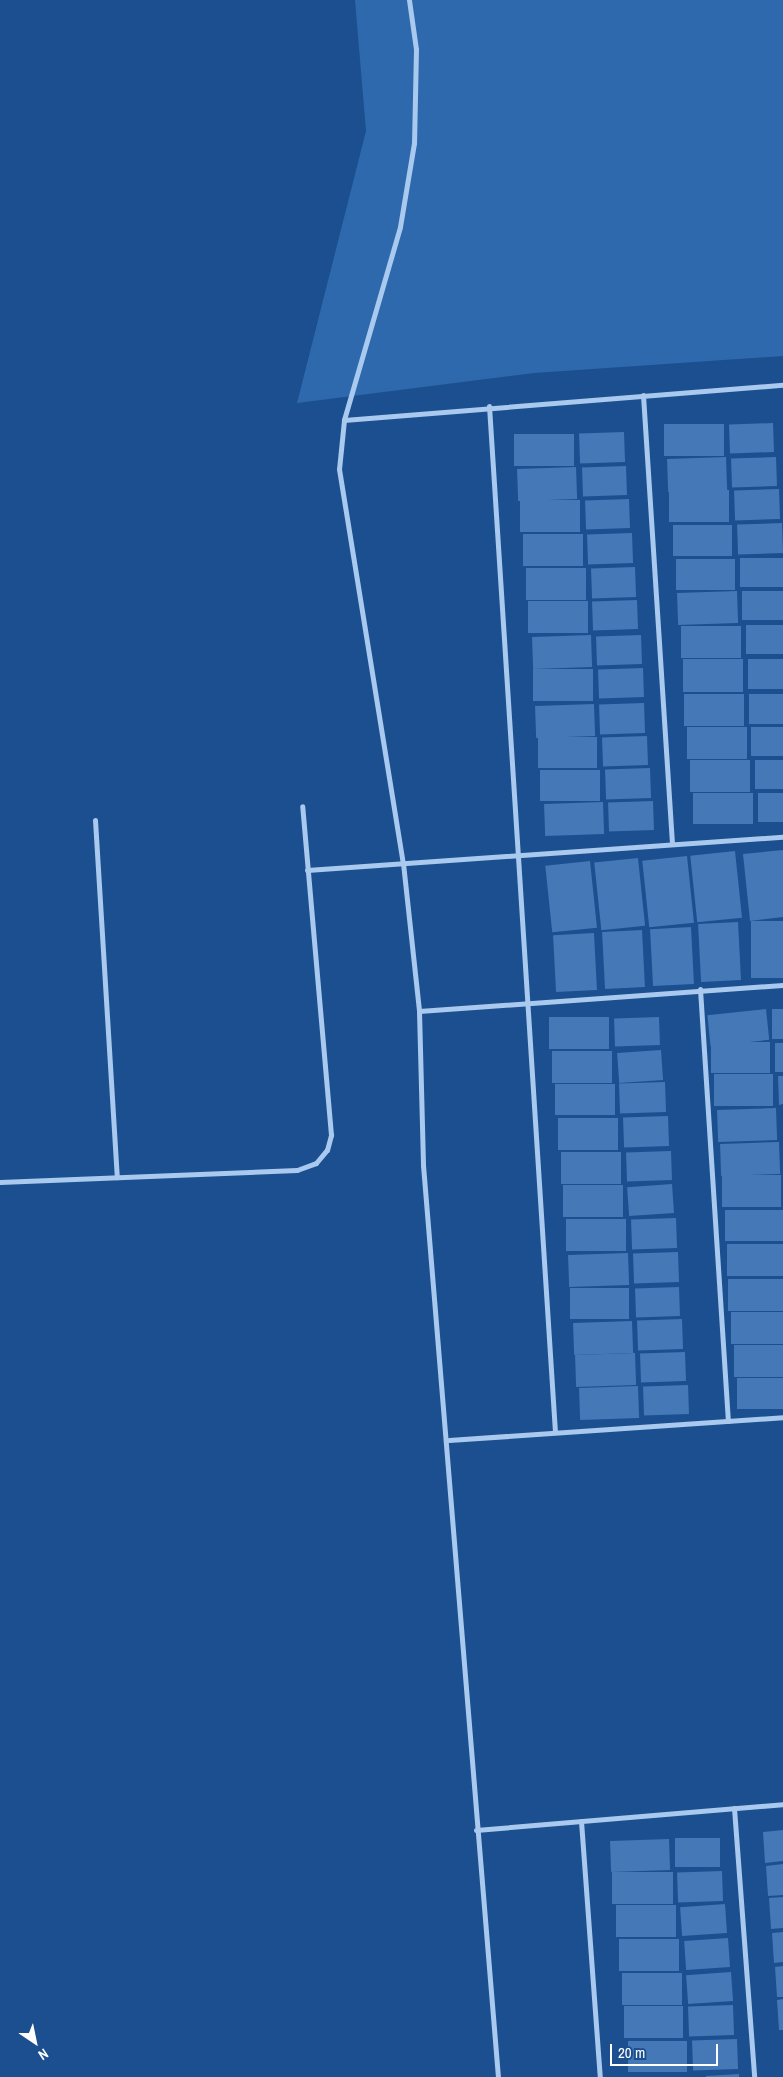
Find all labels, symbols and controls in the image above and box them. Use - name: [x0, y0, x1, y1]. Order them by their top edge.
- north arrow: [10, 2017, 60, 2067]
- scale bar: [613, 2034, 720, 2066]
- text: 20 m: [618, 2042, 645, 2063]
- text: N: [35, 2045, 52, 2064]

